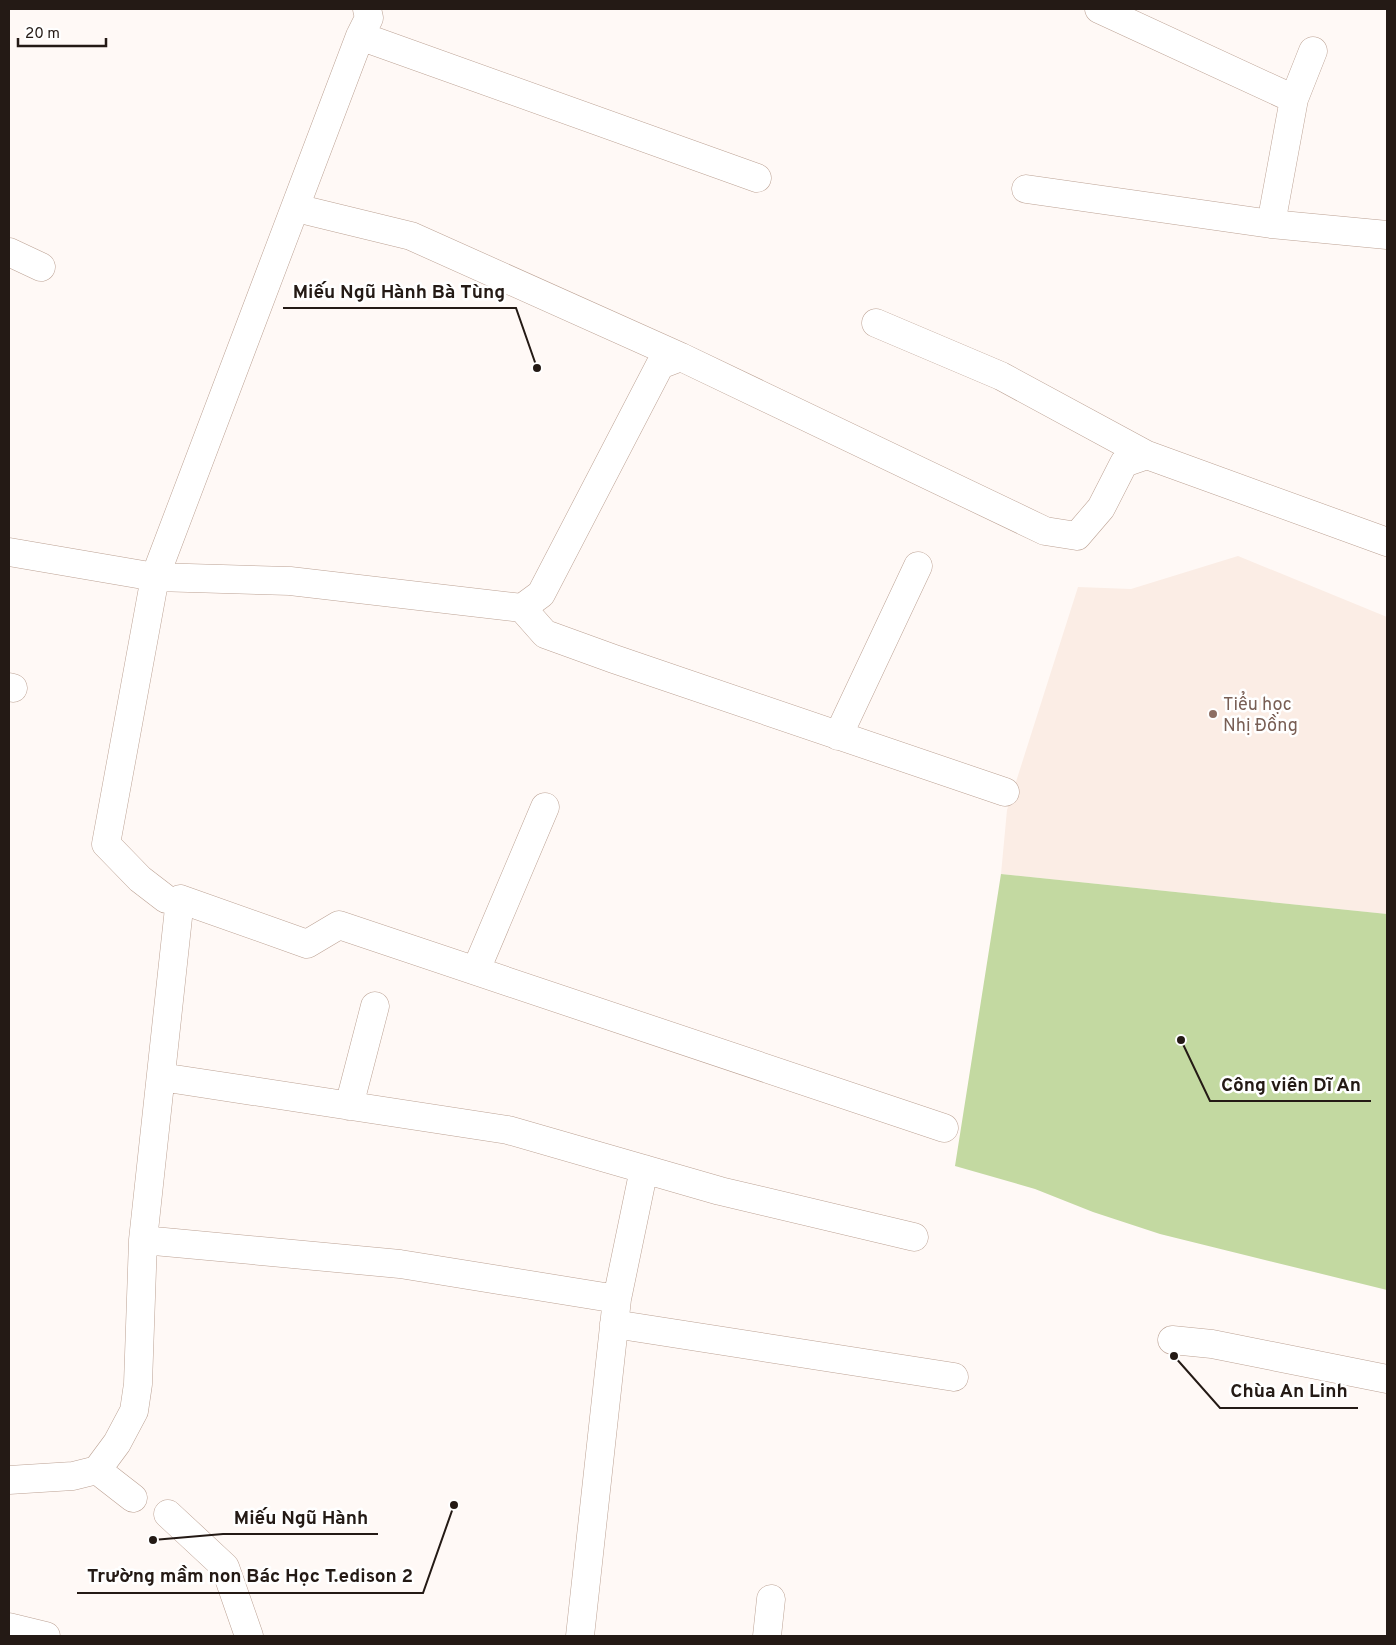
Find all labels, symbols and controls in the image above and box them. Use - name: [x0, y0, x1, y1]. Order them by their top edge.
- scale bar: [18, 15, 105, 47]
- text: 20 m: [25, 25, 60, 44]
- callout: Miếu Ngũ Hành Bà Tùng: [283, 274, 516, 308]
- text: Miếu Ngũ Hành Bà Tùng: [293, 281, 505, 305]
- place label: Tiểu học Nhị Đồng: [1223, 690, 1298, 738]
- marker: Tiểu học Nhị Đồng: [1207, 708, 1219, 720]
- callout: Công viên Dĩ An: [1210, 1067, 1371, 1101]
- text: Công viên Dĩ An: [1221, 1074, 1361, 1098]
- callout: Chùa An Linh: [1220, 1374, 1358, 1408]
- text: Chùa An Linh: [1230, 1380, 1348, 1404]
- callout: Miếu Ngũ Hành: [223, 1500, 378, 1534]
- text: Miếu Ngũ Hành: [234, 1507, 368, 1531]
- callout: Trường mầm non Bác Học T.edison 2: [77, 1559, 423, 1593]
- text: Trường mầm non Bác Học T.edison 2: [87, 1565, 413, 1589]

